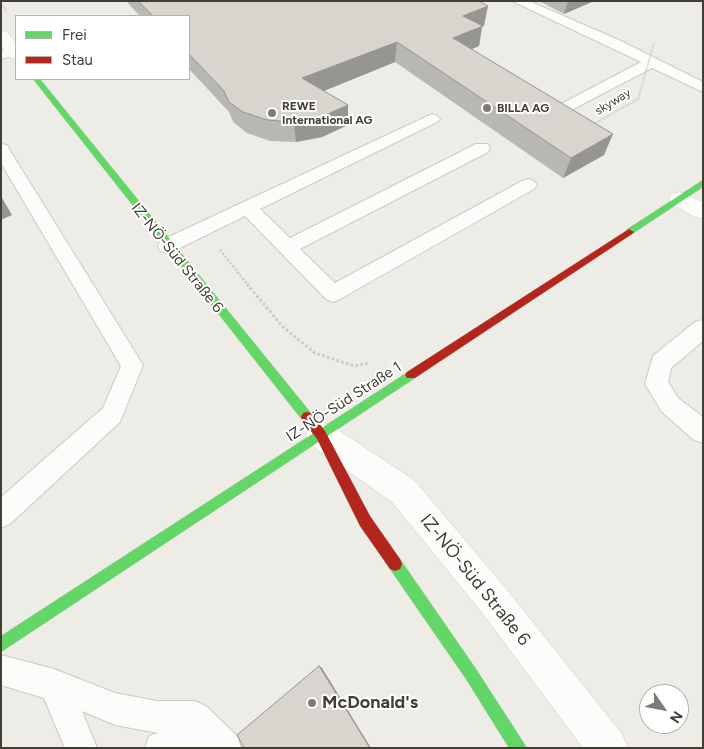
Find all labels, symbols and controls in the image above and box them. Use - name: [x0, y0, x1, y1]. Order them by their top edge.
- legend: [15, 15, 190, 80]
- text: Frei: [62, 26, 87, 44]
- text: Stau: [62, 51, 93, 69]
- street label: skyway: [592, 86, 634, 118]
- place label: REWE International AG: [282, 99, 372, 127]
- place label: BILLA AG: [497, 101, 549, 115]
- marker: BILLA AG: [481, 102, 493, 114]
- marker: REWE International AG: [266, 107, 278, 119]
- street label: IZ-NÖ-Süd Straße 6: [127, 200, 227, 316]
- street label: IZ-NÖ-Süd Straße 1: [283, 358, 405, 446]
- street label: IZ-NÖ-Süd Straße 6: [415, 510, 535, 650]
- north arrow: [639, 684, 689, 734]
- place label: McDonald's: [322, 692, 418, 714]
- marker: McDonald's: [306, 697, 318, 709]
- text: N: [666, 708, 686, 726]

